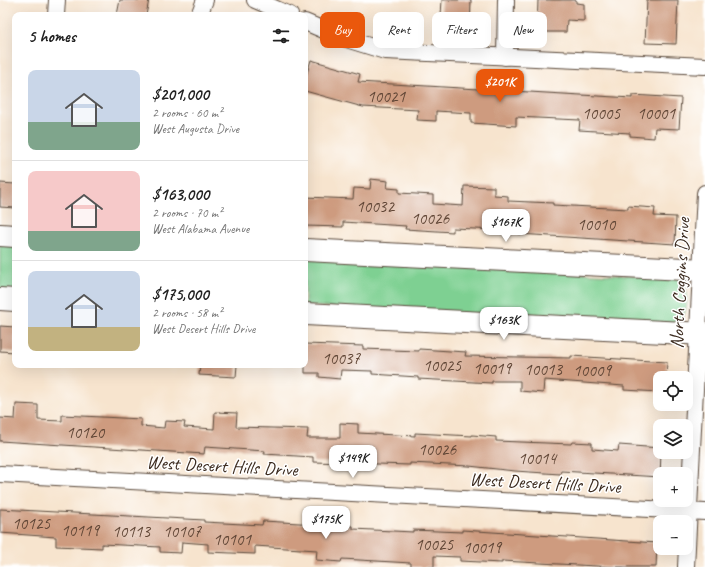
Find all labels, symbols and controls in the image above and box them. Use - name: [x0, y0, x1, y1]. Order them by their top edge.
- chip: Buy: [320, 12, 365, 48]
- chip: Rent: [373, 12, 424, 48]
- chip: Filters: [432, 12, 491, 48]
- chip: New: [499, 12, 547, 48]
- icon: filters: [270, 25, 292, 47]
- text: 5 homes: [28, 26, 76, 47]
- pin: $201K: [472, 69, 528, 103]
- text: $201K: [485, 74, 515, 90]
- text: $201,000: [152, 84, 209, 105]
- icon: home: [60, 86, 108, 134]
- house number: 10021: [367, 86, 406, 107]
- house number: 10005: [582, 103, 621, 124]
- house number: 10001: [637, 103, 676, 124]
- text: 2 rooms · 60 m²: [152, 105, 222, 121]
- text: West Augusta Drive: [152, 121, 239, 137]
- text: $163,000: [152, 184, 209, 205]
- icon: home: [60, 187, 108, 235]
- house number: 10032: [356, 196, 395, 217]
- text: 2 rooms · 70 m²: [152, 205, 222, 221]
- house number: 10026: [411, 208, 450, 229]
- pin: $167K: [478, 209, 534, 243]
- text: $167K: [491, 214, 521, 230]
- house number: 10010: [577, 214, 616, 235]
- street label: North Coggins Drive: [665, 215, 696, 349]
- text: West Alabama Avenue: [152, 221, 249, 237]
- text: $175,000: [152, 284, 209, 305]
- icon: home: [60, 287, 108, 335]
- text: 2 rooms · 58 m²: [152, 305, 222, 321]
- pin: $163K: [476, 307, 532, 341]
- text: $163K: [489, 312, 519, 328]
- text: West Desert Hills Drive: [152, 321, 255, 337]
- house number: 10037: [322, 348, 361, 369]
- house number: 10025: [423, 355, 462, 376]
- house number: 10019: [473, 358, 512, 379]
- house number: 10013: [524, 359, 563, 380]
- house number: 10009: [573, 360, 612, 381]
- map controls: [653, 371, 693, 555]
- button: locate: [653, 371, 693, 411]
- button: layers: [653, 419, 693, 459]
- house number: 10120: [66, 422, 105, 443]
- house number: 10026: [418, 439, 457, 460]
- pin: $149K: [325, 445, 381, 479]
- house number: 10014: [518, 448, 558, 469]
- street label: West Desert Hills Drive: [146, 450, 300, 482]
- text: $149K: [338, 450, 368, 466]
- street label: West Desert Hills Drive: [469, 467, 623, 499]
- button: +: [653, 467, 693, 507]
- pin: $175K: [298, 506, 354, 540]
- text: $175K: [311, 511, 341, 527]
- house number: 10125: [12, 513, 51, 534]
- button: −: [653, 515, 693, 555]
- house number: 10119: [61, 520, 100, 541]
- house number: 10113: [112, 521, 151, 542]
- house number: 10107: [163, 521, 202, 542]
- house number: 10101: [213, 529, 252, 550]
- house number: 10025: [415, 534, 454, 555]
- house number: 10019: [463, 537, 502, 558]

